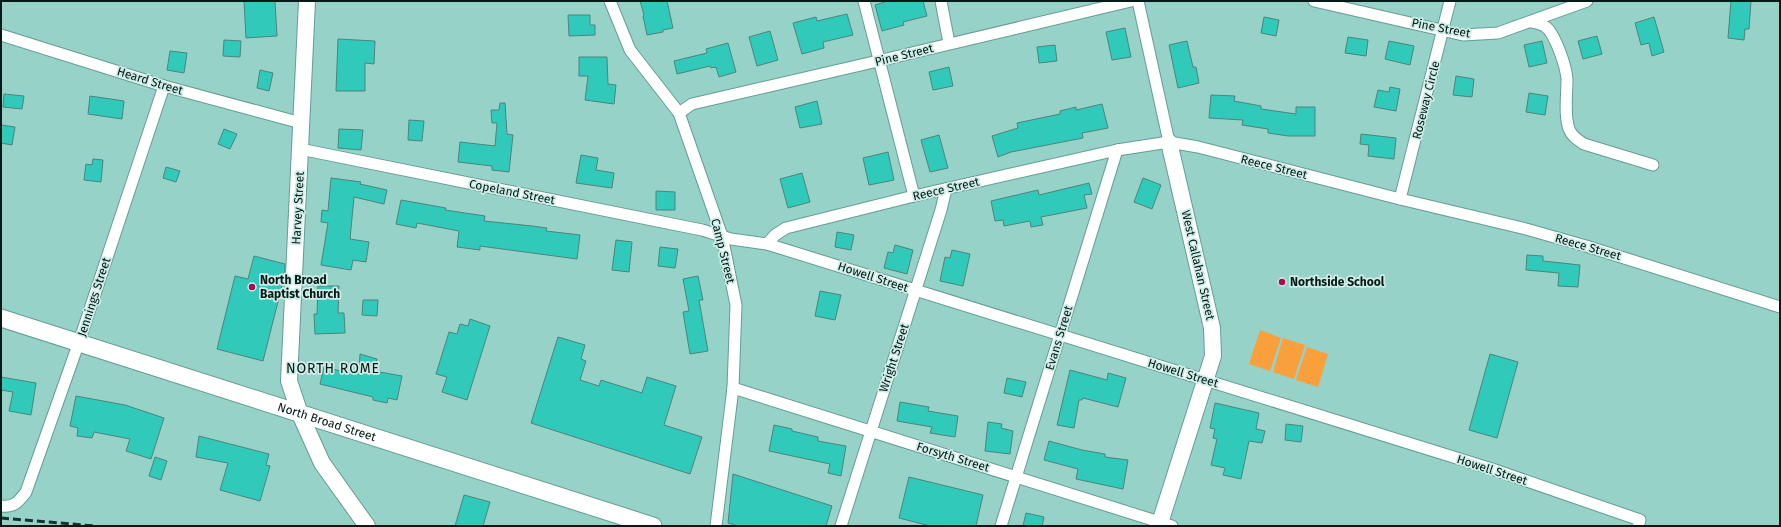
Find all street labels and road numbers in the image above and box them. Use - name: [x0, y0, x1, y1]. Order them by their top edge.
- street label: Pine Street: [1410, 15, 1472, 41]
- street label: Pine Street: [873, 41, 935, 69]
- street label: Roseway Circle: [1410, 59, 1442, 141]
- street label: Heard Street: [115, 64, 185, 98]
- street label: Reece Street: [1239, 152, 1309, 182]
- street label: Harvey Street: [289, 170, 307, 245]
- street label: Reece Street: [911, 174, 981, 203]
- street label: Copeland Street: [468, 177, 557, 207]
- street label: West Callahan Street: [1179, 209, 1218, 322]
- street label: Camp Street: [708, 217, 738, 285]
- street label: Reece Street: [1553, 231, 1623, 263]
- street label: Jennings Street: [75, 255, 114, 338]
- street label: Howell Street: [836, 259, 911, 295]
- street label: Evans Street: [1043, 303, 1076, 372]
- street label: Wright Street: [876, 321, 912, 394]
- street label: Howell Street: [1146, 356, 1221, 391]
- street label: North Broad Street: [276, 400, 378, 444]
- street label: Forsyth Street: [915, 439, 992, 475]
- street label: Howell Street: [1455, 452, 1530, 488]

